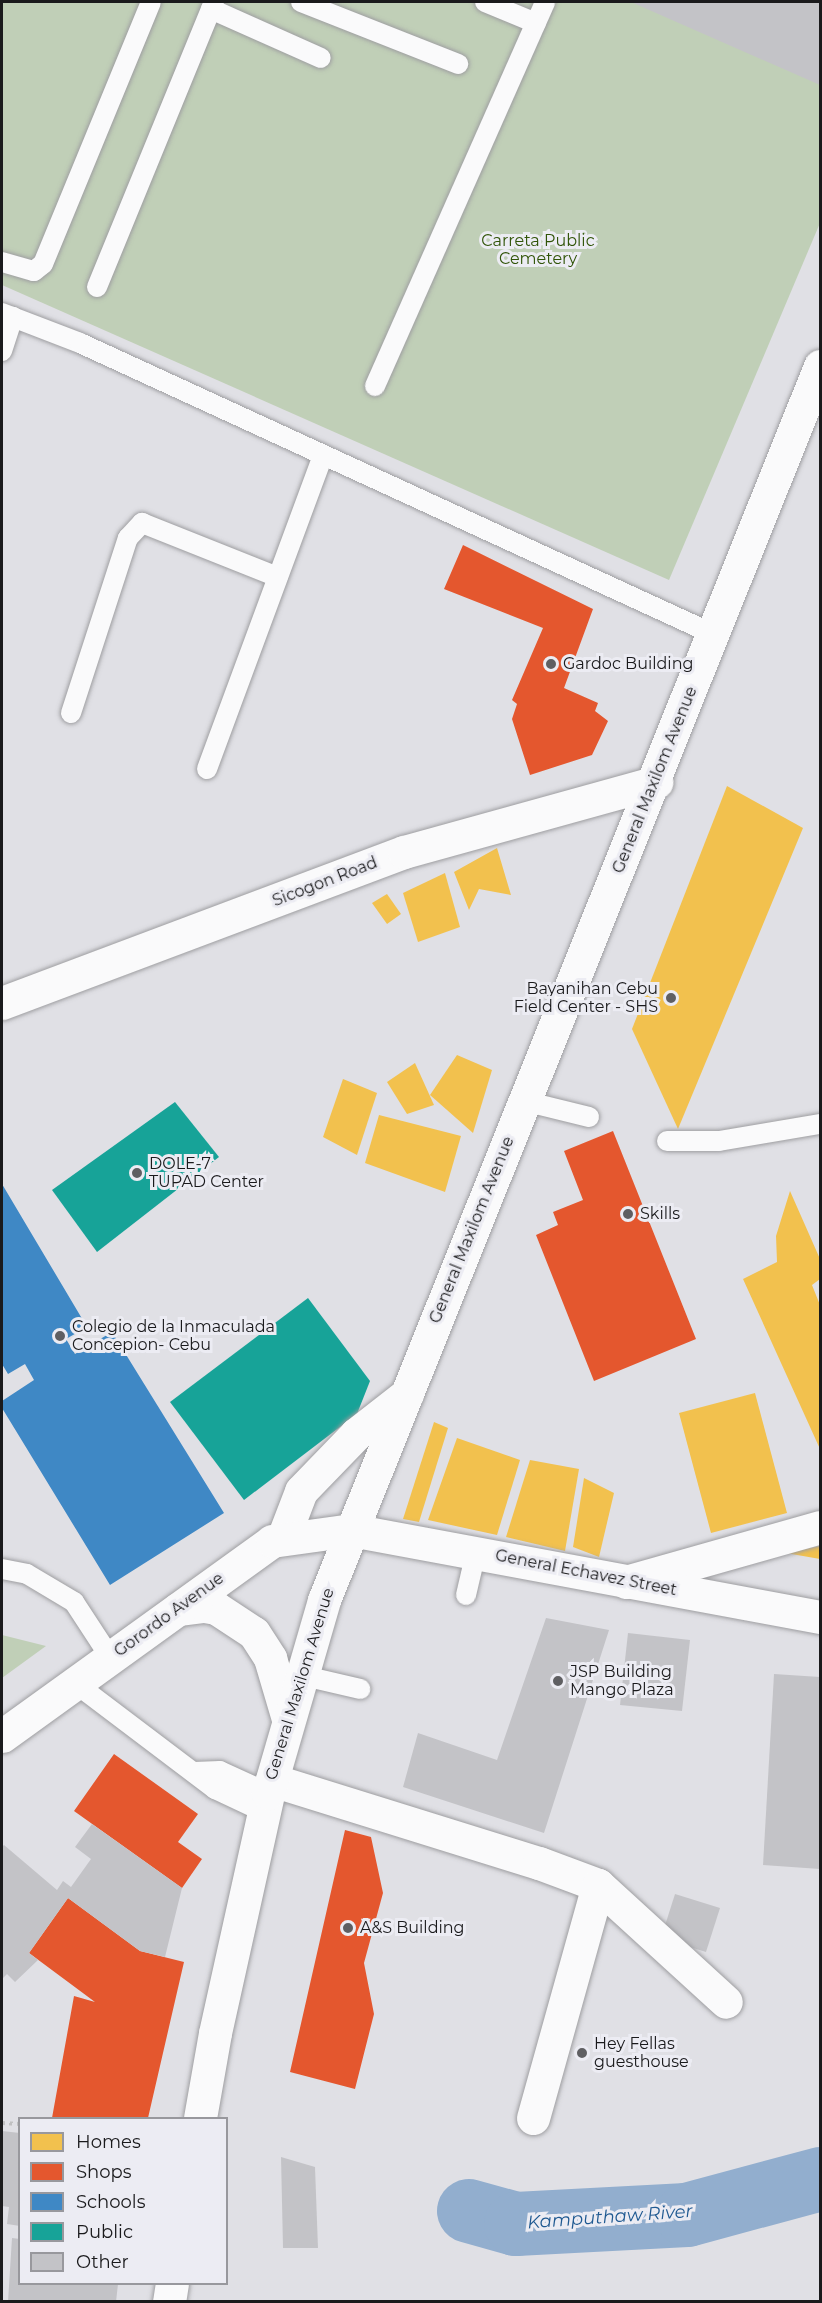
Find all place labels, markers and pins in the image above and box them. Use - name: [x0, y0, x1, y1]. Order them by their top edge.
- place label: Gardoc Building: [563, 654, 693, 674]
- marker: Gardoc Building: [544, 657, 558, 671]
- place label: Bayanihan Cebu Field Center - SHS: [514, 979, 658, 1017]
- marker: Bayanihan Cebu Field Center - SHS: [662, 989, 680, 1007]
- place label: DOLE-7 TUPAD Center: [149, 1154, 264, 1192]
- marker: DOLE-7 TUPAD Center: [130, 1166, 144, 1180]
- place label: Skills: [640, 1204, 680, 1224]
- marker: Skills: [621, 1207, 635, 1221]
- place label: Colegio de la Inmaculada Concepion- Cebu: [72, 1317, 275, 1355]
- marker: Colegio de la Inmaculada Concepion- Cebu: [53, 1329, 67, 1343]
- place label: JSP Building Mango Plaza: [570, 1662, 674, 1700]
- marker: JSP Building Mango Plaza: [551, 1674, 565, 1688]
- place label: A&S Building: [360, 1918, 465, 1938]
- marker: A&S Building: [341, 1921, 355, 1935]
- place label: Hey Fellas guesthouse: [594, 2034, 689, 2072]
- marker: Hey Fellas guesthouse: [575, 2046, 589, 2060]

